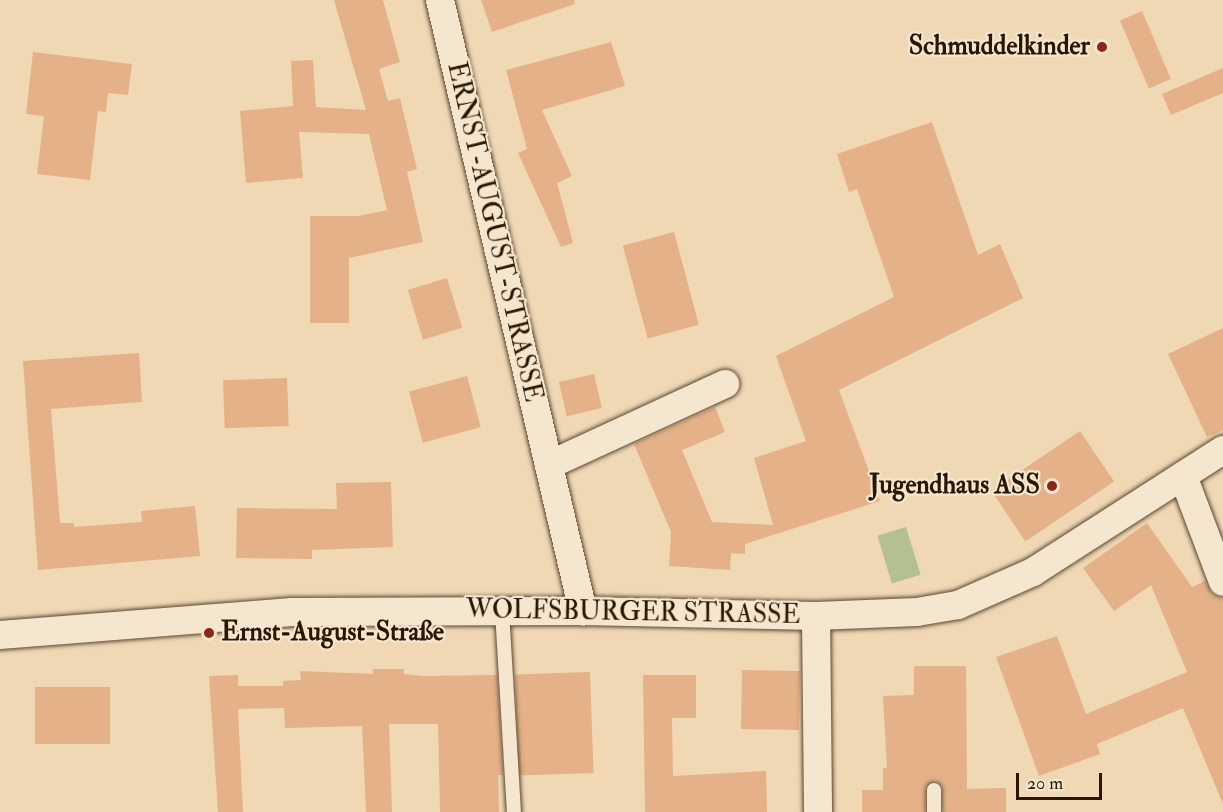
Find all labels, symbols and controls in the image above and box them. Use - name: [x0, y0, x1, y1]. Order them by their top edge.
- place label: Schmuddelkinder: [909, 31, 1090, 63]
- marker: Schmuddelkinder: [1095, 40, 1109, 54]
- street label: ERNST-AUGUST-STRASSE: [440, 59, 548, 405]
- place label: Jugendhaus ASS: [869, 470, 1040, 502]
- marker: Jugendhaus ASS: [1045, 479, 1059, 493]
- street label: WOLFSBURGER STRASSE: [466, 594, 800, 632]
- place label: Ernst-August-Straße: [221, 617, 444, 649]
- marker: Ernst-August-Straße: [202, 626, 216, 640]
- scale bar: [1019, 761, 1104, 799]
- text: 20 m: [1027, 772, 1063, 795]

